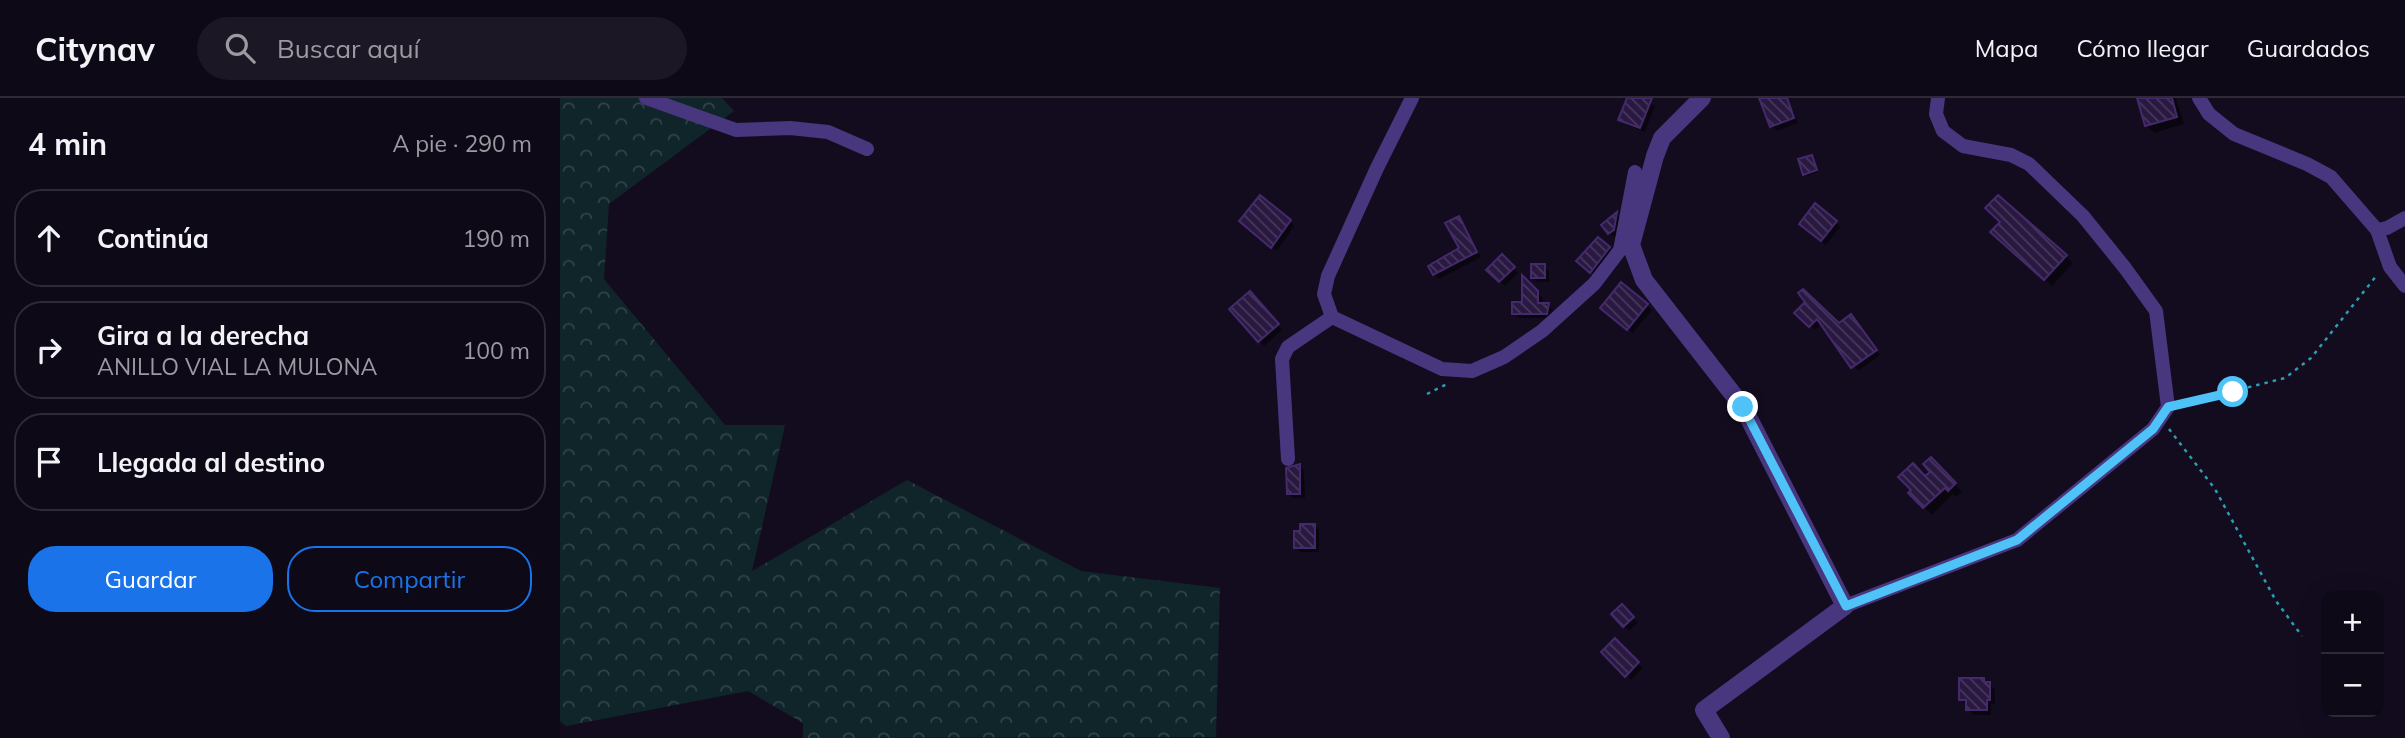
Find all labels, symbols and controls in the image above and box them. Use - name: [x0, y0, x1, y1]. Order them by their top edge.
- search box: [197, 17, 687, 80]
- text: Citynav: [35, 28, 155, 69]
- icon: search: [221, 29, 259, 67]
- text: Buscar aquí: [277, 32, 420, 65]
- text: Mapa: [1975, 33, 2038, 63]
- text: Cómo llegar: [2076, 33, 2209, 63]
- text: Guardados: [2247, 33, 2370, 63]
- text: 4 min: [28, 125, 107, 163]
- text: A pie · 290 m: [392, 129, 532, 158]
- icon: ahead: [30, 219, 68, 257]
- text: Continúa: [97, 222, 209, 255]
- text: 190 m: [462, 224, 530, 253]
- text: Gira a la derecha: [97, 319, 309, 352]
- icon: right: [30, 331, 68, 369]
- text: 100 m: [462, 336, 530, 365]
- text: ANILLO VIAL LA MULONA: [97, 352, 378, 381]
- route start: [2217, 376, 2248, 407]
- route end: [1727, 391, 1758, 422]
- icon: arrive: [30, 443, 68, 481]
- text: Llegada al destino: [97, 446, 325, 479]
- button: Guardar: [28, 546, 273, 612]
- button: Compartir: [287, 546, 532, 612]
- map controls: [2321, 591, 2384, 717]
- button: +: [2321, 591, 2384, 654]
- button: −: [2321, 654, 2384, 717]

